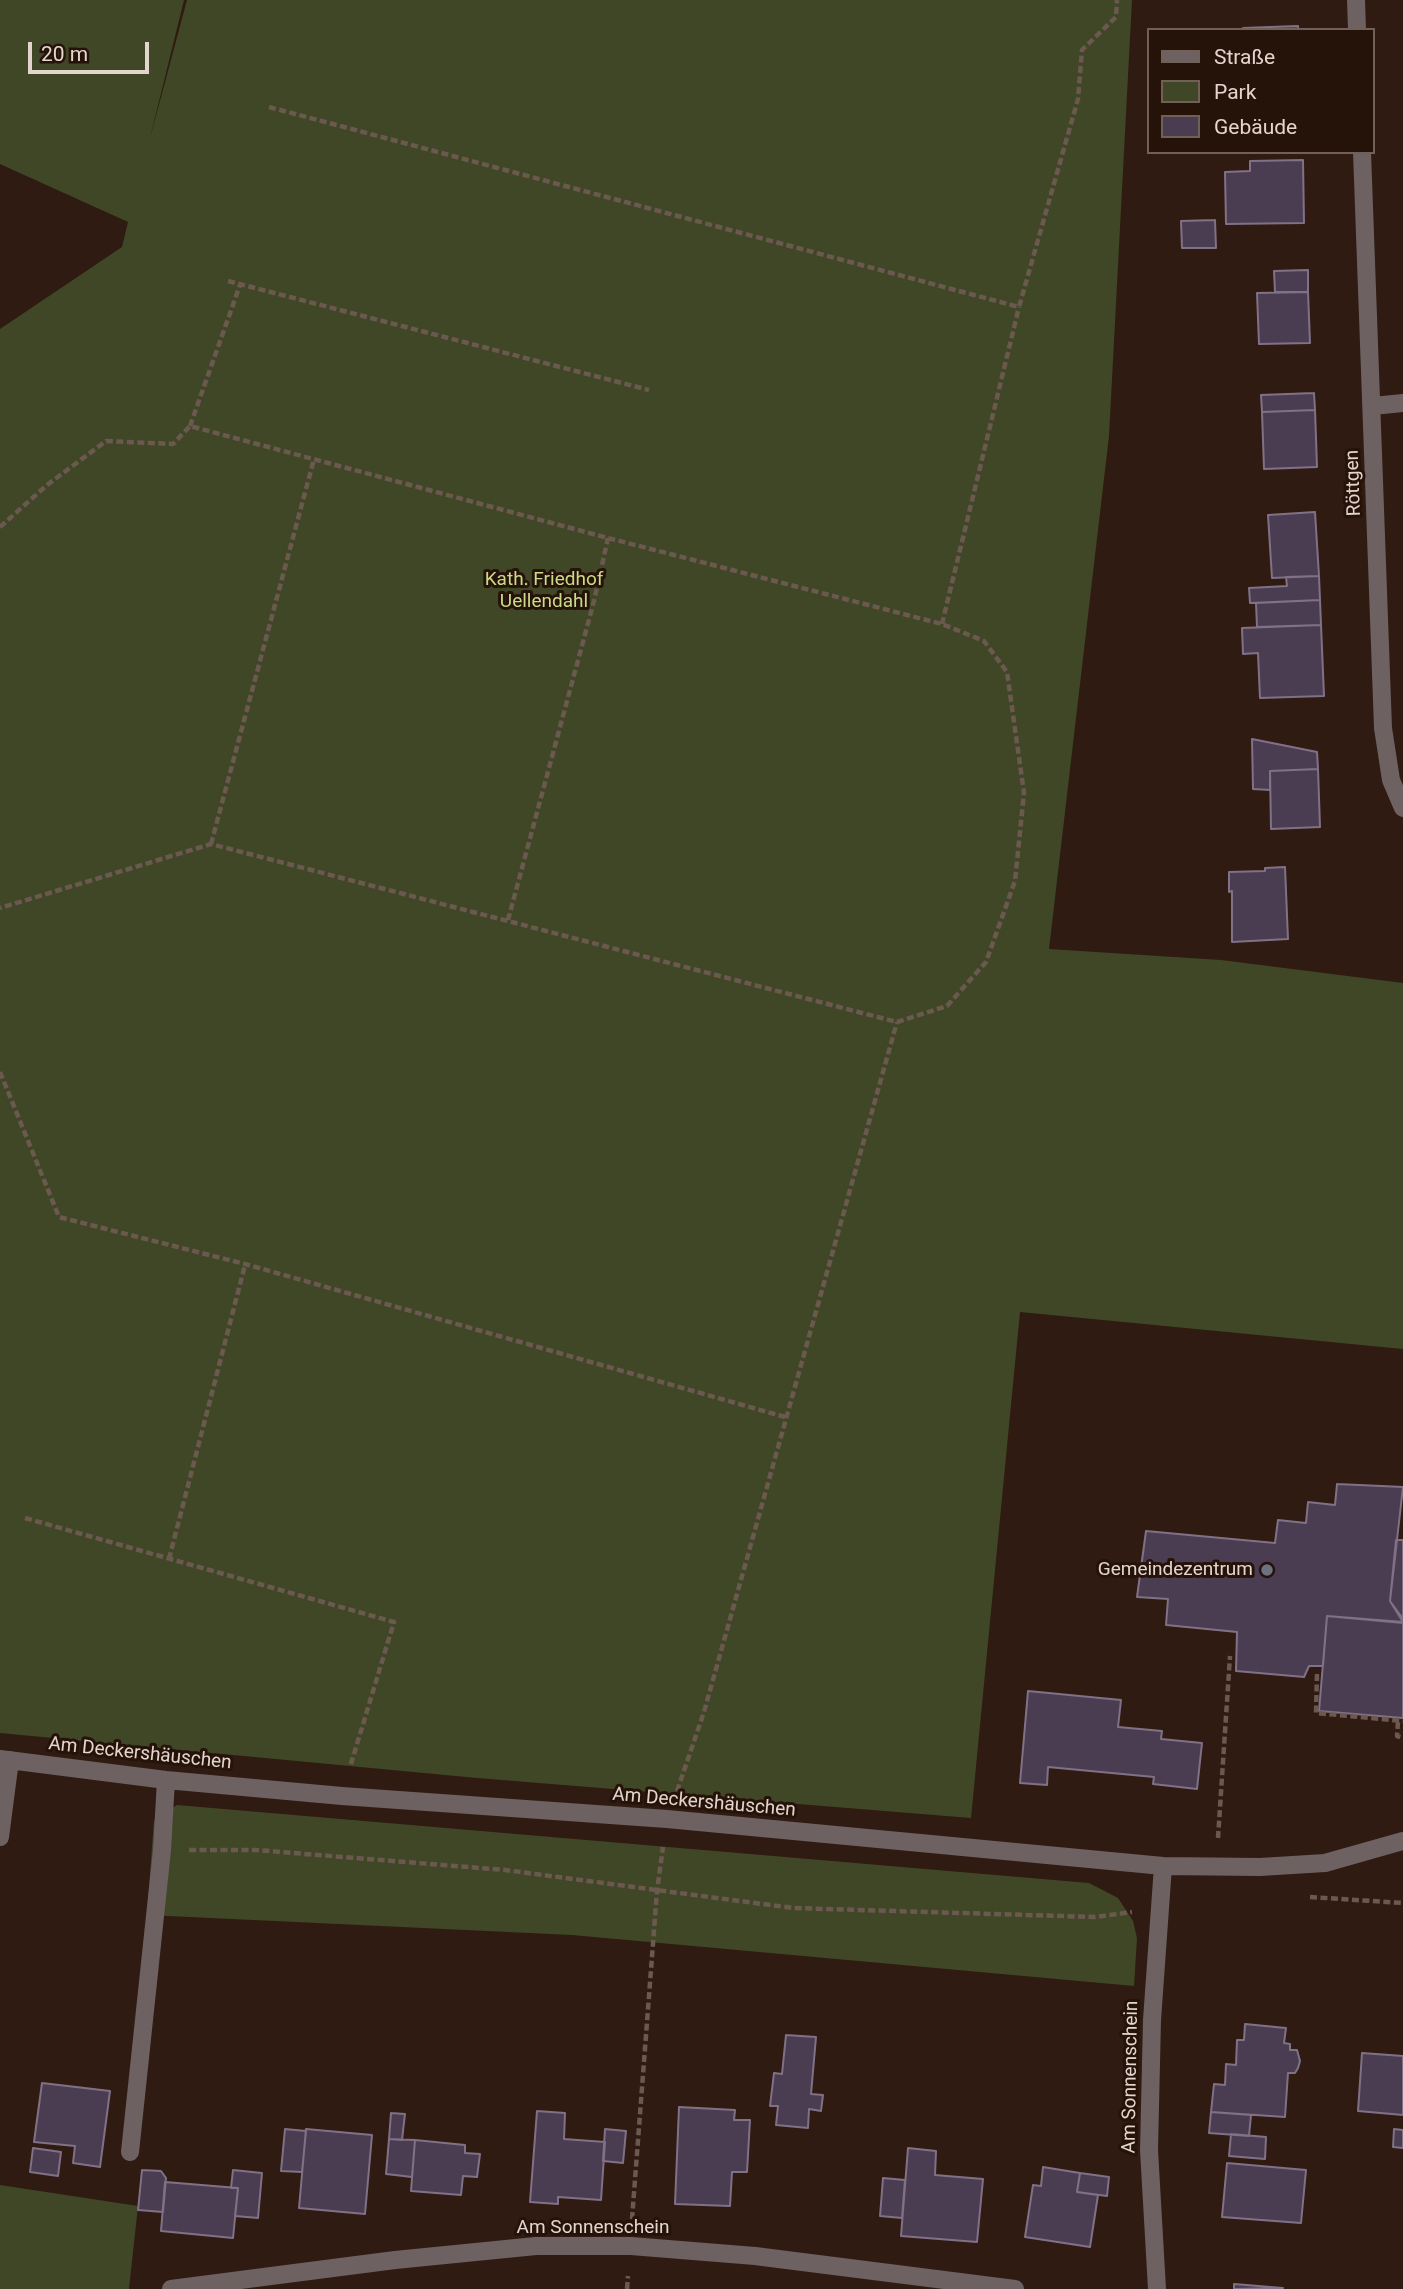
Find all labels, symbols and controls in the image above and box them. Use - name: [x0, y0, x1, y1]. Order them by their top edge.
- scale bar: [32, 28, 152, 72]
- legend: [1148, 28, 1375, 154]
- text: 20 m: [41, 42, 88, 66]
- text: Straße: [1214, 45, 1275, 69]
- text: Park: [1214, 80, 1256, 104]
- text: Gebäude: [1214, 115, 1297, 139]
- street label: Röttgen: [1341, 450, 1367, 516]
- park label: Kath. Friedhof Uellendahl: [485, 569, 603, 613]
- place label: Gemeindezentrum: [1098, 1559, 1253, 1581]
- marker: Gemeindezentrum: [1259, 1562, 1275, 1578]
- street label: Am Deckershäuschen: [47, 1733, 233, 1775]
- street label: Am Deckershäuschen: [611, 1784, 797, 1822]
- street label: Am Sonnenschein: [1118, 2000, 1144, 2154]
- street label: Am Sonnenschein: [517, 2217, 669, 2239]

